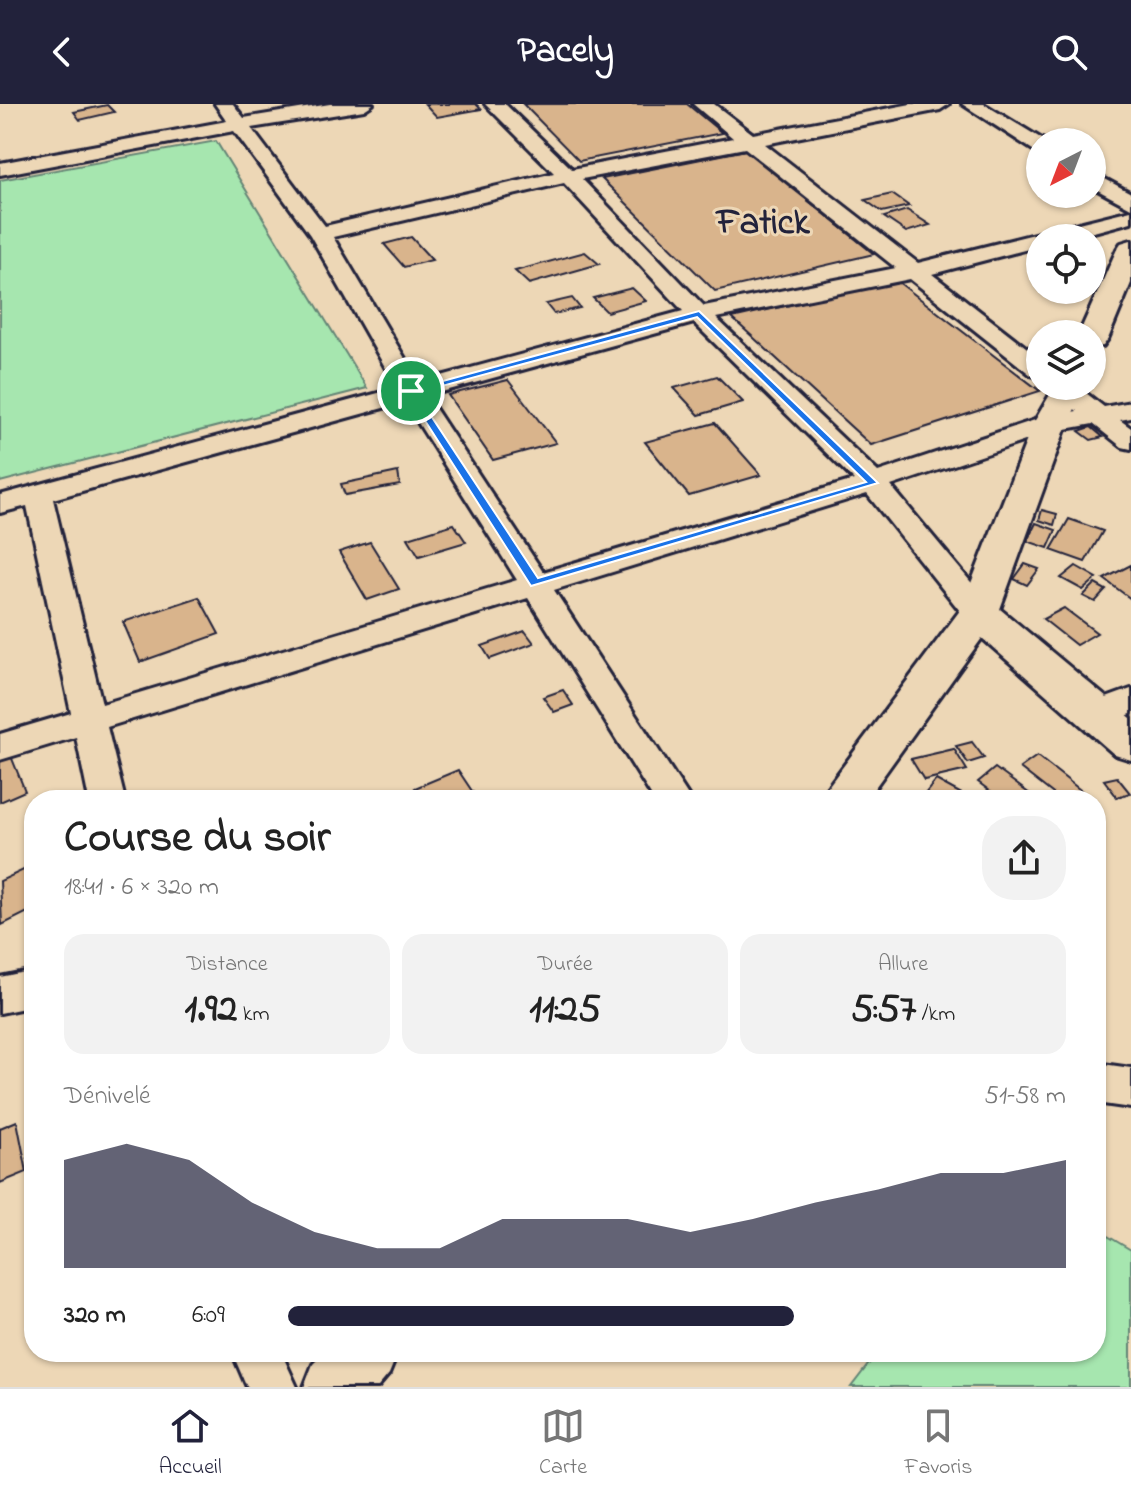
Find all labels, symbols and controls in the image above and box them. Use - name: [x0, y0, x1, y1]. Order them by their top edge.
- text: Pacely: [517, 26, 614, 79]
- icon: back: [40, 30, 84, 74]
- icon: search: [1047, 30, 1091, 74]
- north arrow: [1026, 128, 1106, 208]
- map controls: [1026, 128, 1106, 400]
- district label: Fatick: [714, 198, 811, 251]
- button: locate: [1026, 224, 1106, 304]
- button: layers: [1026, 320, 1106, 400]
- pin: [377, 357, 445, 425]
- icon: arrive: [389, 369, 433, 413]
- text: Course du soir: [64, 807, 330, 871]
- button: share: [982, 816, 1066, 900]
- text: 18:41 · 6 × 320 m: [64, 869, 219, 907]
- text: Distance: [186, 949, 268, 981]
- text: Durée: [537, 949, 593, 981]
- text: Allure: [878, 949, 928, 981]
- text: 1.92: [184, 981, 237, 1040]
- text: 11:25: [529, 981, 601, 1040]
- text: 5:57: [851, 981, 916, 1040]
- text: km: [237, 999, 270, 1031]
- text: /km: [916, 999, 955, 1031]
- text: Dénivelé: [64, 1078, 151, 1116]
- text: 51–58 m: [984, 1078, 1066, 1116]
- text: 320 m: [64, 1297, 126, 1335]
- text: 6:09: [192, 1297, 225, 1335]
- tab: Accueil: [159, 1404, 222, 1484]
- tab: Carte: [539, 1404, 587, 1484]
- tab: Favoris: [904, 1404, 972, 1484]

